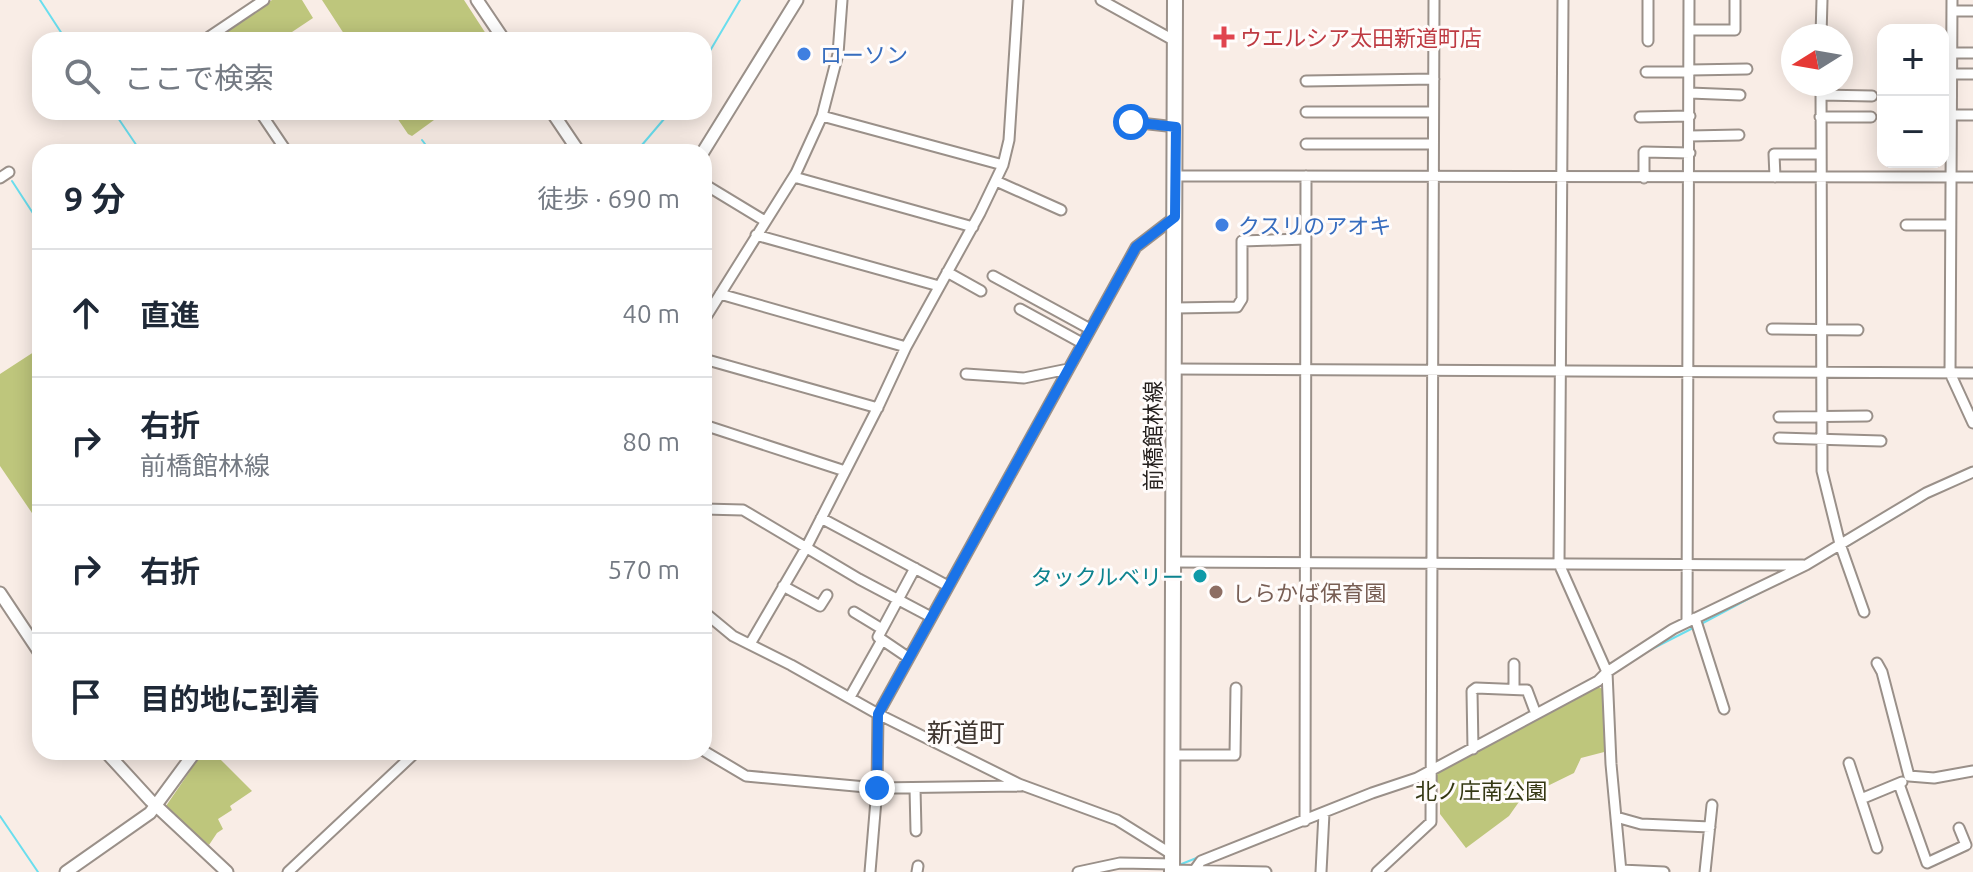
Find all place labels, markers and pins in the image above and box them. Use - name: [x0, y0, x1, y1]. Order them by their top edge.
- place label: ウエルシア太田新道町店: [1240, 25, 1482, 50]
- marker: ウエルシア太田新道町店: [1215, 28, 1233, 46]
- place label: ローソン: [820, 42, 908, 67]
- marker: ローソン: [795, 45, 813, 63]
- place label: クスリのアオキ: [1238, 213, 1391, 238]
- marker: クスリのアオキ: [1213, 216, 1231, 234]
- place label: タックルベリー: [1031, 564, 1184, 589]
- marker: タックルベリー: [1191, 567, 1209, 585]
- place label: しらかば保育園: [1232, 580, 1386, 605]
- marker: しらかば保育園: [1207, 583, 1225, 601]

